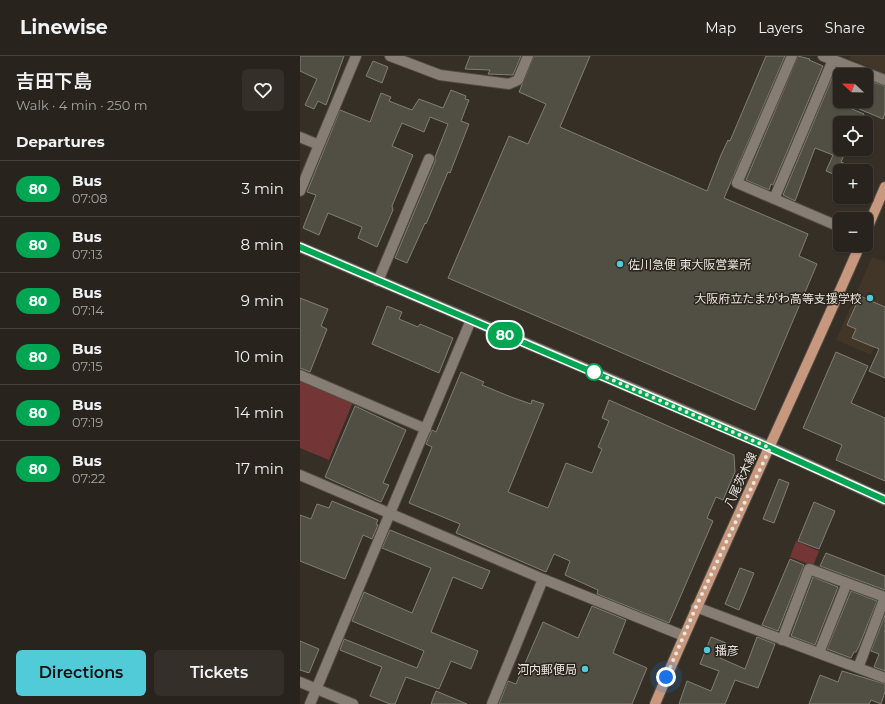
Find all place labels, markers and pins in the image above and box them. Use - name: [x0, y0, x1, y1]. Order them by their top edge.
- place label: 佐川急便 東大阪営業所: [628, 257, 751, 272]
- marker: 佐川急便 東大阪営業所: [615, 259, 625, 269]
- place label: 大阪府立たまがわ高等支援学校: [694, 291, 862, 306]
- marker: 大阪府立たまがわ高等支援学校: [865, 293, 875, 303]
- unlabelled marker: [585, 363, 603, 381]
- place label: 播彦: [715, 643, 739, 658]
- marker: 播彦: [702, 645, 712, 655]
- place label: 河内郵便局: [517, 662, 577, 677]
- marker: 河内郵便局: [580, 664, 590, 674]

